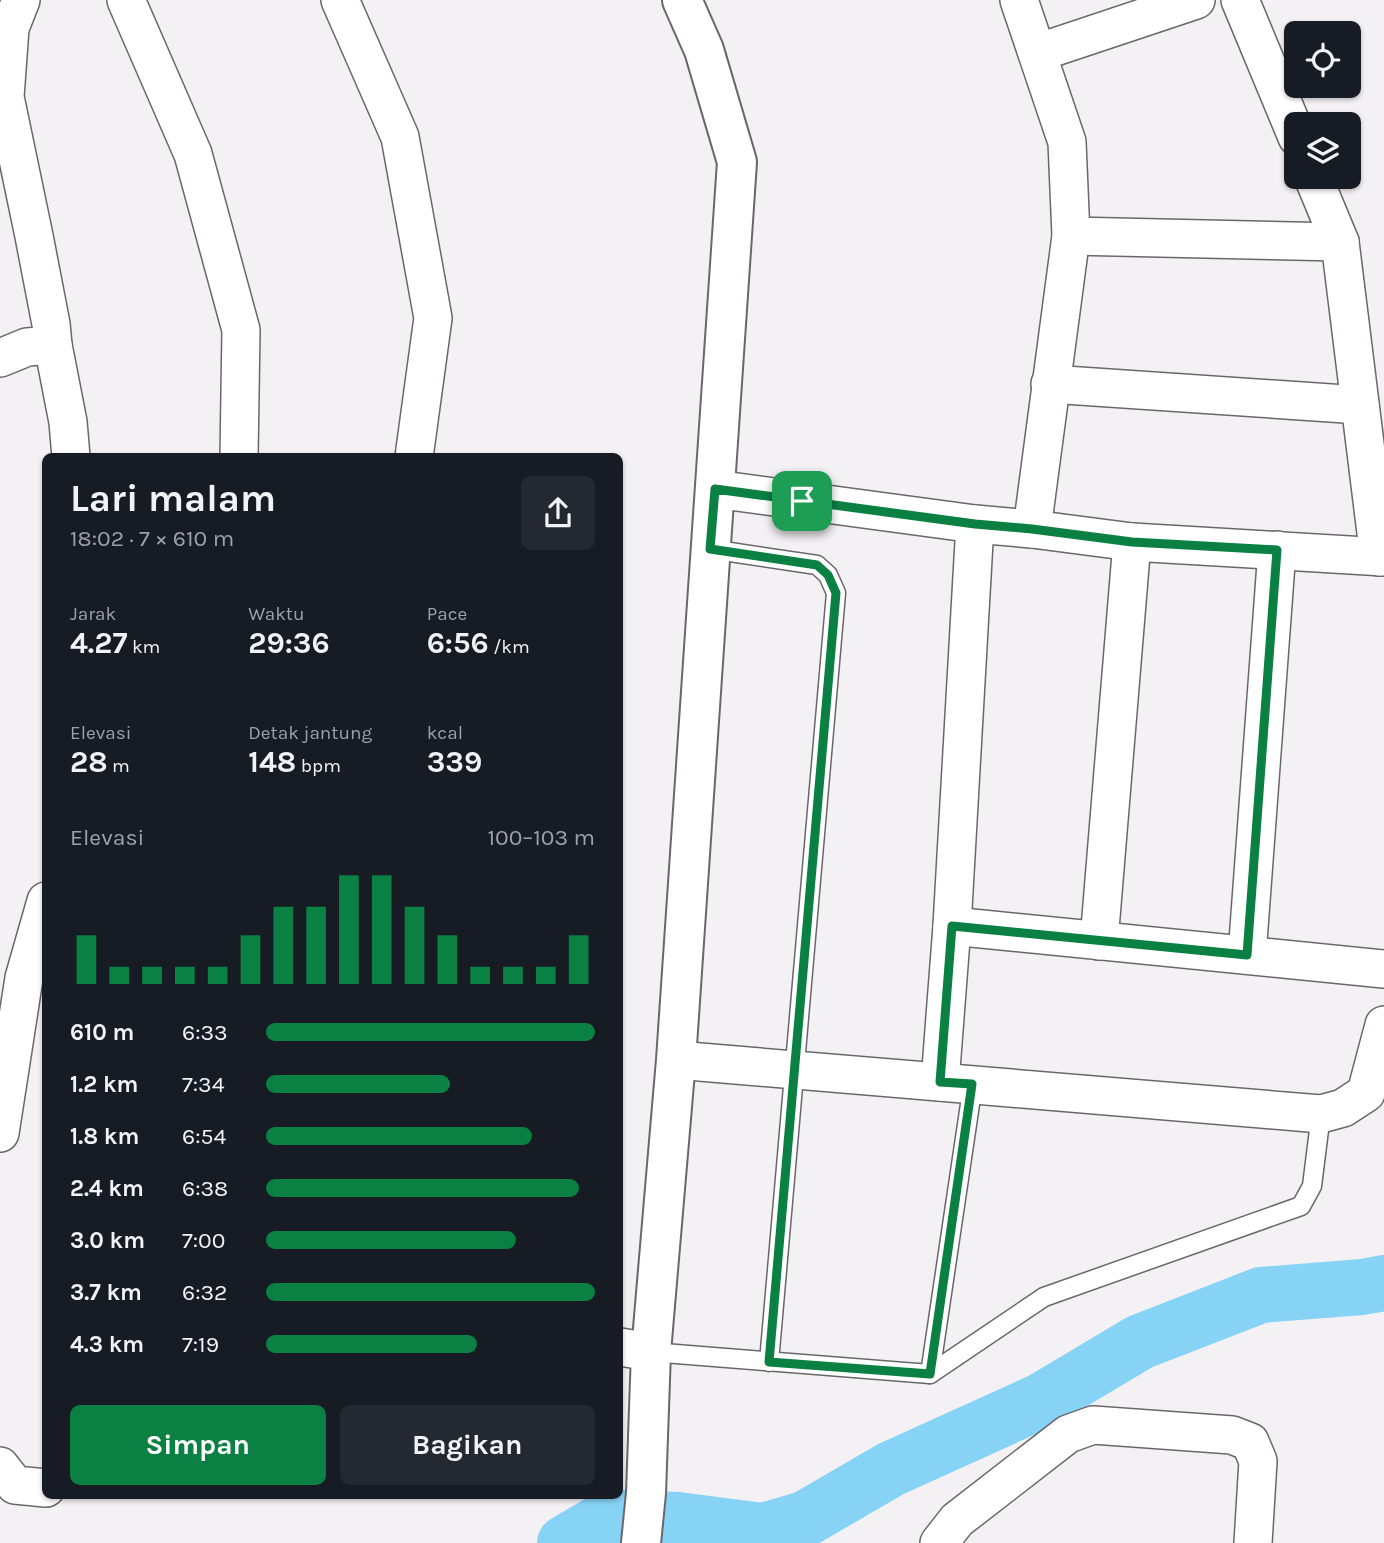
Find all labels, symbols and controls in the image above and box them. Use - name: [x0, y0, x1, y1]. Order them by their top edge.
- map controls: [1284, 21, 1361, 189]
- button: locate: [1284, 21, 1361, 98]
- button: layers: [1284, 112, 1361, 189]
- pin: [772, 471, 832, 531]
- text: Lari malam: [70, 476, 276, 521]
- button: share: [521, 476, 595, 550]
- icon: arrive: [783, 482, 821, 520]
- text: 18:02 · 7 × 610 m: [70, 525, 234, 552]
- text: Jarak: [70, 603, 116, 625]
- text: Waktu: [248, 603, 305, 625]
- text: Pace: [427, 603, 467, 625]
- text: 4.27: [70, 625, 127, 661]
- text: 29:36: [248, 625, 330, 661]
- text: 6:56: [427, 625, 489, 661]
- text: km: [127, 636, 160, 658]
- text: /km: [489, 636, 530, 658]
- text: Elevasi: [70, 722, 131, 744]
- text: Detak jantung: [248, 722, 372, 744]
- text: kcal: [427, 722, 463, 744]
- text: 28: [70, 744, 108, 780]
- text: 148: [248, 744, 296, 780]
- text: 339: [427, 744, 482, 780]
- text: m: [108, 755, 130, 777]
- text: bpm: [296, 755, 341, 777]
- text: Elevasi: [70, 824, 144, 851]
- text: 100–103 m: [487, 824, 595, 851]
- text: 610 m: [70, 1019, 134, 1046]
- text: 6:33: [182, 1019, 228, 1046]
- text: 1.2 km: [70, 1071, 138, 1098]
- text: 7:34: [182, 1071, 225, 1098]
- text: 1.8 km: [70, 1123, 139, 1150]
- text: 6:54: [182, 1123, 226, 1150]
- text: 2.4 km: [70, 1175, 144, 1202]
- text: 6:38: [182, 1175, 228, 1202]
- text: 3.0 km: [70, 1227, 145, 1254]
- text: 7:00: [182, 1227, 225, 1254]
- text: 3.7 km: [70, 1279, 142, 1306]
- text: 6:32: [182, 1279, 227, 1306]
- text: 4.3 km: [70, 1331, 144, 1358]
- text: 7:19: [182, 1331, 219, 1358]
- button: Simpan: [70, 1405, 326, 1485]
- button: Bagikan: [340, 1405, 595, 1485]

